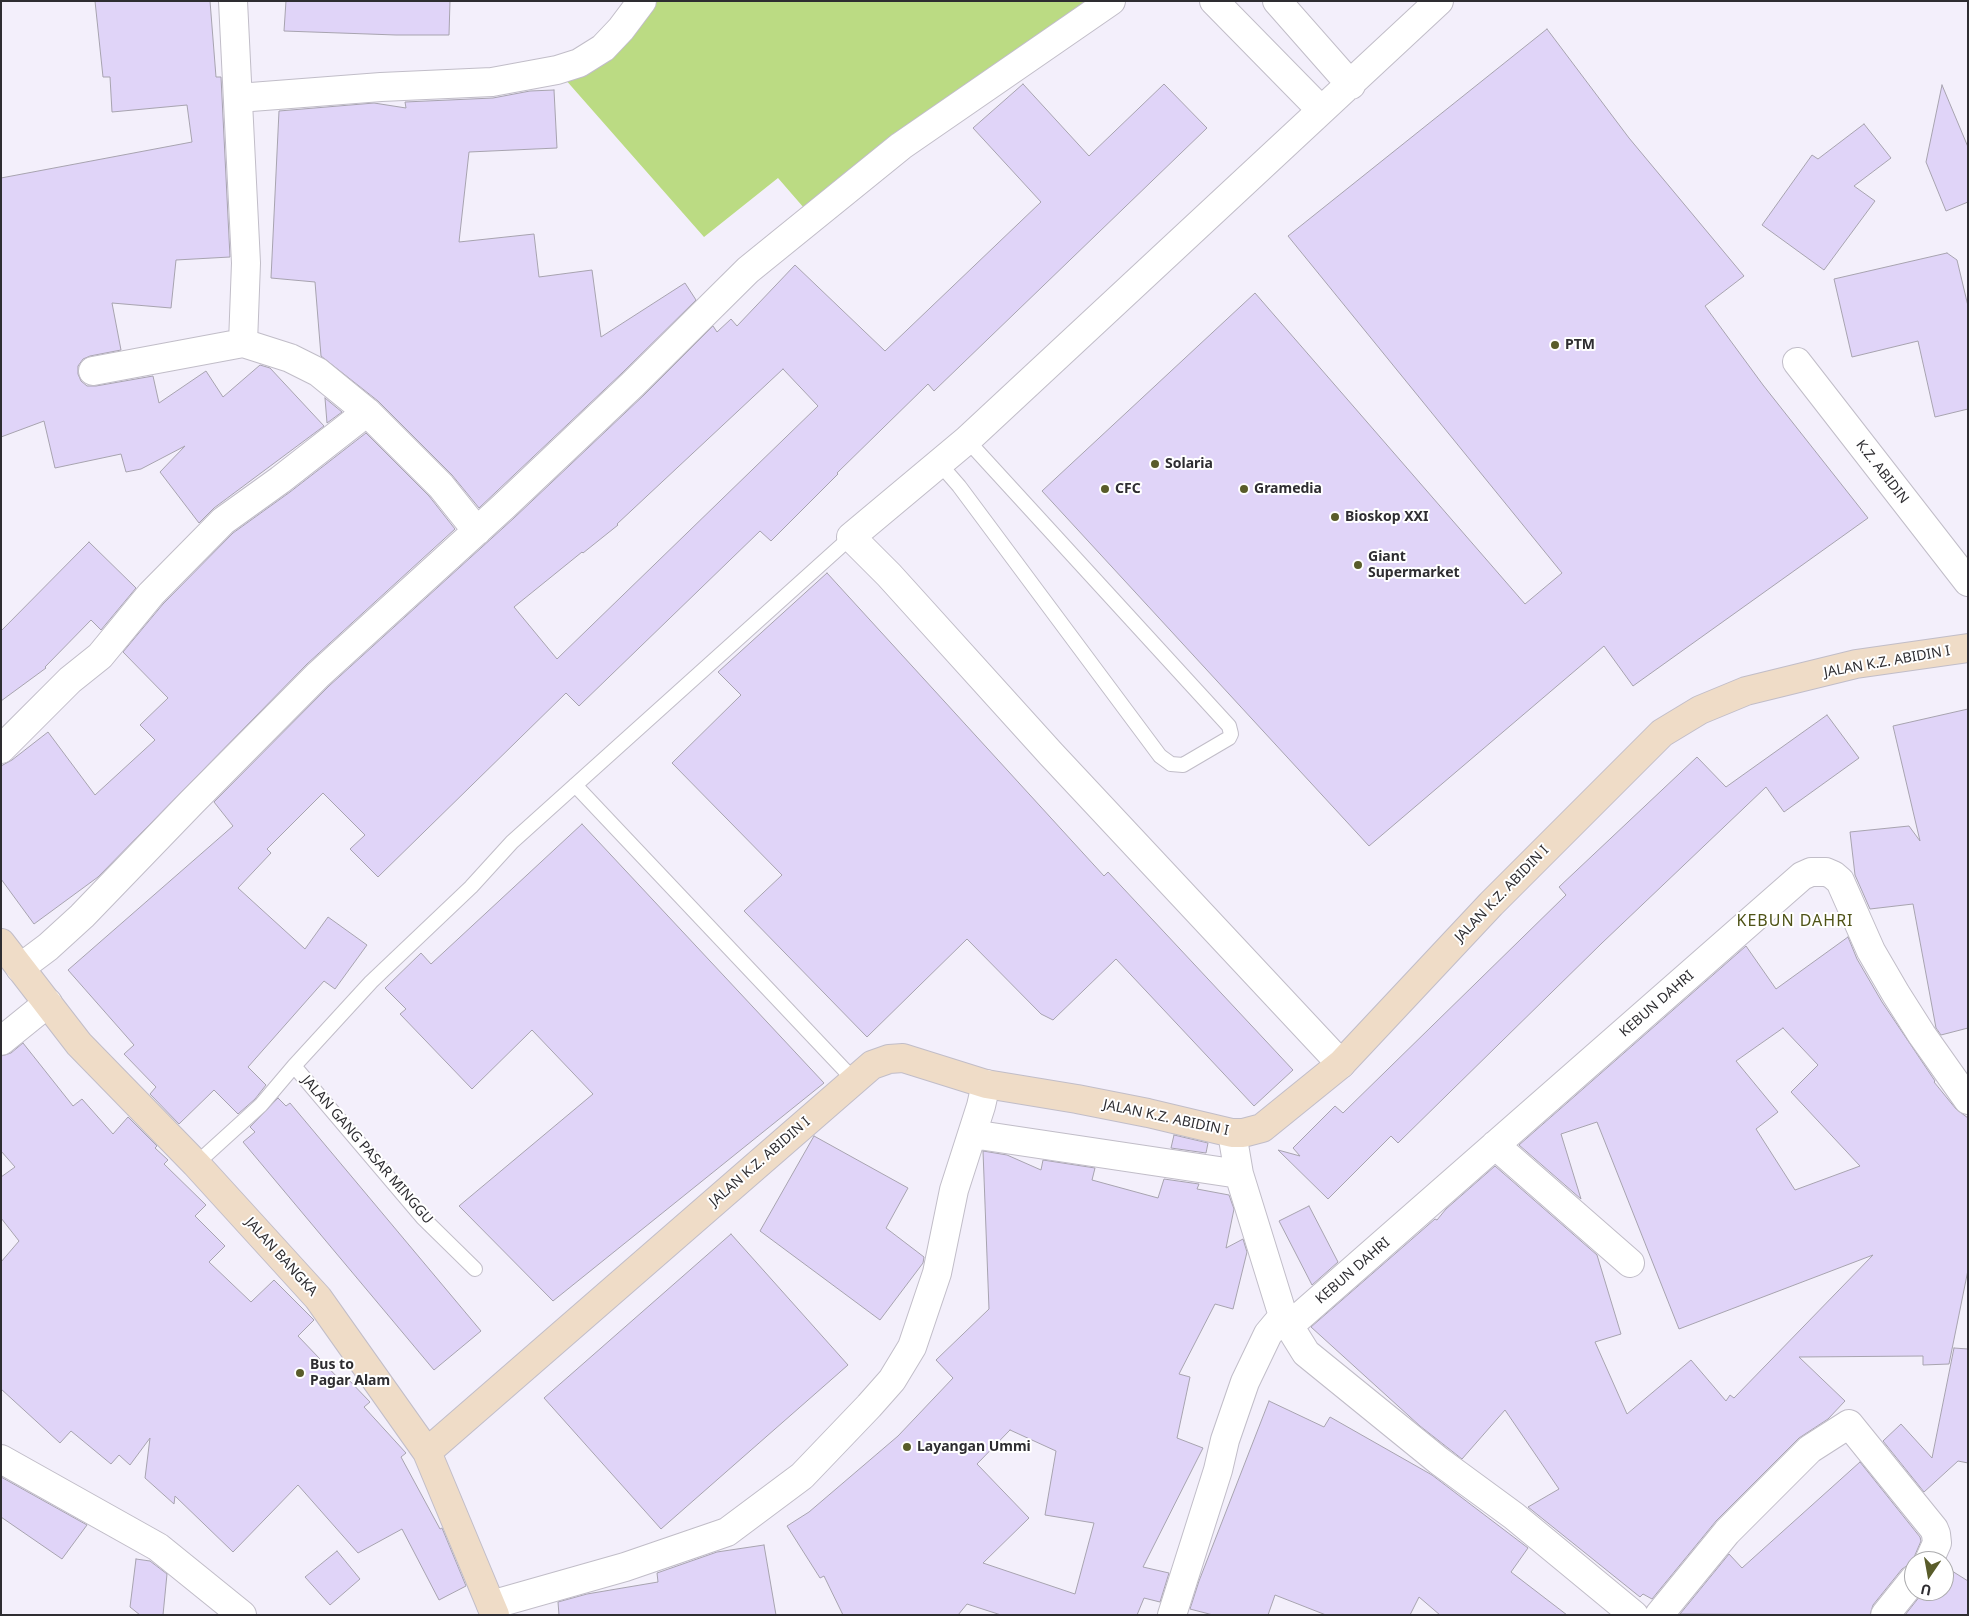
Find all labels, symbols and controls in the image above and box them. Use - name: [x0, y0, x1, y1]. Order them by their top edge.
- place label: PTM: [1565, 337, 1595, 353]
- marker: PTM: [1549, 339, 1561, 351]
- street label: K.Z. ABIDIN: [1852, 437, 1912, 507]
- place label: Solaria: [1165, 456, 1213, 472]
- marker: Solaria: [1149, 458, 1161, 470]
- place label: CFC: [1115, 481, 1141, 497]
- place label: Gramedia: [1254, 481, 1322, 497]
- marker: CFC: [1099, 483, 1111, 495]
- marker: Gramedia: [1238, 483, 1250, 495]
- place label: Bioskop XXI: [1345, 509, 1428, 525]
- marker: Bioskop XXI: [1329, 511, 1341, 523]
- place label: Giant Supermarket: [1368, 549, 1460, 582]
- marker: Giant Supermarket: [1352, 559, 1364, 571]
- street label: JALAN K.Z. ABIDIN I: [1823, 643, 1951, 681]
- street label: JALAN K.Z. ABIDIN I: [1452, 842, 1552, 946]
- district label: KEBUN DAHRI: [1735, 911, 1855, 931]
- street label: KEBUN DAHRI: [1616, 967, 1698, 1041]
- street label: JALAN GANG PASAR MINGGU: [298, 1072, 436, 1228]
- street label: JALAN K.Z. ABIDIN I: [1102, 1096, 1230, 1140]
- street label: JALAN K.Z. ABIDIN I: [706, 1114, 814, 1210]
- street label: JALAN BANGKA: [241, 1214, 321, 1300]
- street label: KEBUN DAHRI: [1312, 1234, 1394, 1308]
- place label: Bus to Pagar Alam: [310, 1357, 390, 1390]
- marker: Bus to Pagar Alam: [294, 1367, 306, 1379]
- place label: Layangan Ummi: [917, 1439, 1031, 1455]
- marker: Layangan Ummi: [901, 1441, 913, 1453]
- north arrow: [1904, 1551, 1954, 1601]
- text: U: [1919, 1580, 1933, 1601]

